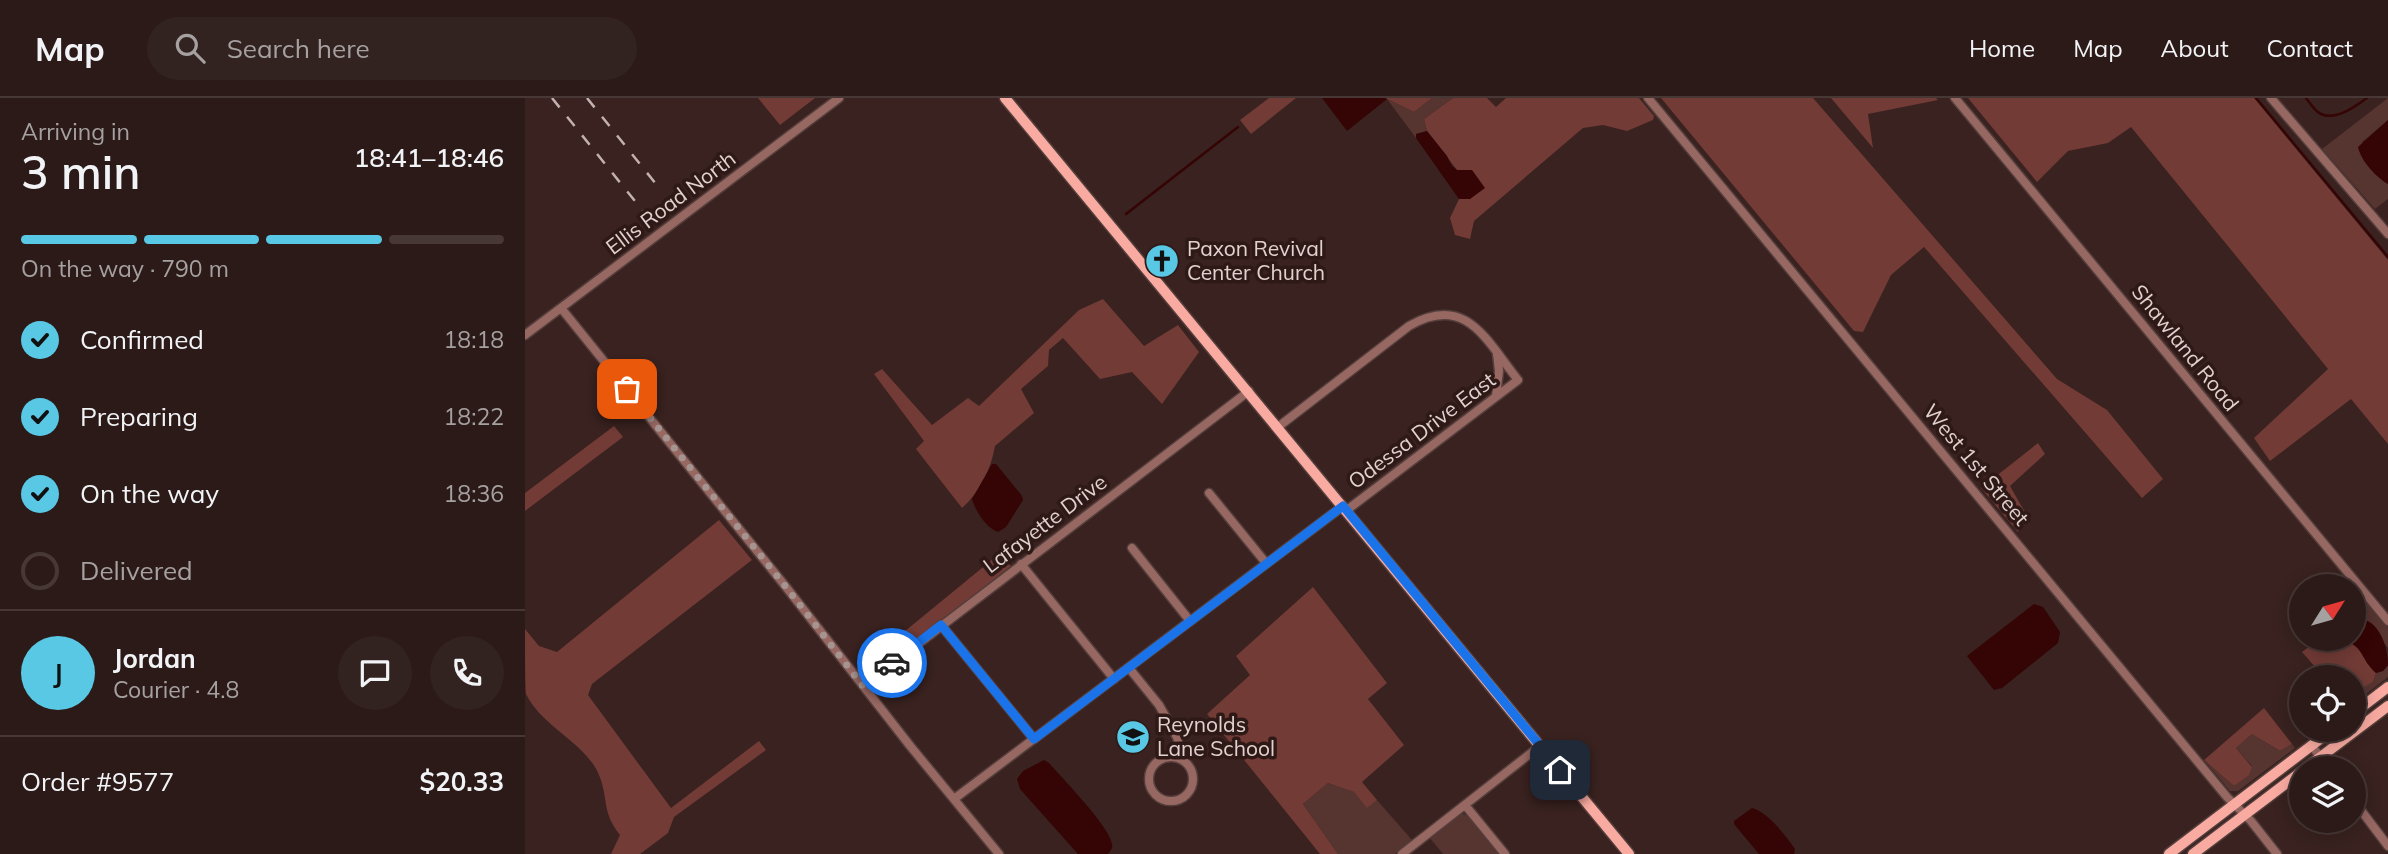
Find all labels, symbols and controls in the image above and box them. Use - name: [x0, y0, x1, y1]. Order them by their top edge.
- search box: [147, 17, 637, 80]
- text: Map: [35, 28, 105, 69]
- icon: search: [171, 29, 209, 67]
- text: Search here: [227, 32, 370, 65]
- text: Home: [1969, 33, 2035, 63]
- text: Map: [2073, 33, 2123, 63]
- text: About: [2161, 33, 2229, 63]
- text: Contact: [2267, 33, 2353, 63]
- text: Arriving in: [21, 117, 130, 146]
- text: 18:41–18:46: [354, 141, 504, 174]
- text: 3 min: [21, 143, 140, 201]
- street label: Ellis Road North: [600, 145, 740, 259]
- place label: Paxon Revival Center Church: [1187, 235, 1325, 285]
- church icon: Paxon Revival Center Church: [1143, 242, 1181, 280]
- text: On the way · 790 m: [21, 254, 229, 283]
- street label: Shawland Road: [2127, 279, 2245, 416]
- icon: check: [21, 321, 59, 359]
- text: Confirmed: [80, 323, 204, 356]
- text: 18:18: [444, 325, 504, 354]
- pin: [597, 359, 657, 419]
- street label: Odessa Drive East: [1343, 366, 1500, 494]
- icon: bag: [608, 370, 646, 408]
- icon: check: [21, 398, 59, 436]
- street label: West 1st Street: [1918, 398, 2035, 530]
- text: Preparing: [80, 400, 198, 433]
- text: 18:22: [444, 402, 504, 431]
- street label: Lafayette Drive: [978, 468, 1111, 578]
- icon: check: [21, 475, 59, 513]
- text: On the way: [80, 477, 219, 510]
- text: 18:36: [444, 479, 504, 508]
- text: Delivered: [80, 554, 193, 587]
- north arrow: [2289, 574, 2366, 651]
- map controls: [2289, 574, 2366, 833]
- courier: [857, 628, 927, 698]
- button: chat: [338, 636, 412, 710]
- button: phone: [430, 636, 504, 710]
- text: Jordan: [113, 642, 196, 675]
- icon: car: [873, 644, 911, 682]
- text: J: [53, 657, 63, 690]
- button: locate: [2289, 665, 2366, 742]
- text: Courier · 4.8: [113, 675, 239, 704]
- place label: Reynolds Lane School: [1157, 711, 1275, 761]
- school or university icon: Reynolds Lane School: [1114, 718, 1152, 756]
- pin: [1530, 740, 1590, 800]
- icon: home: [1541, 751, 1579, 789]
- button: layers: [2289, 756, 2366, 833]
- text: Order #9577: [21, 765, 174, 798]
- text: $20.33: [420, 765, 504, 798]

